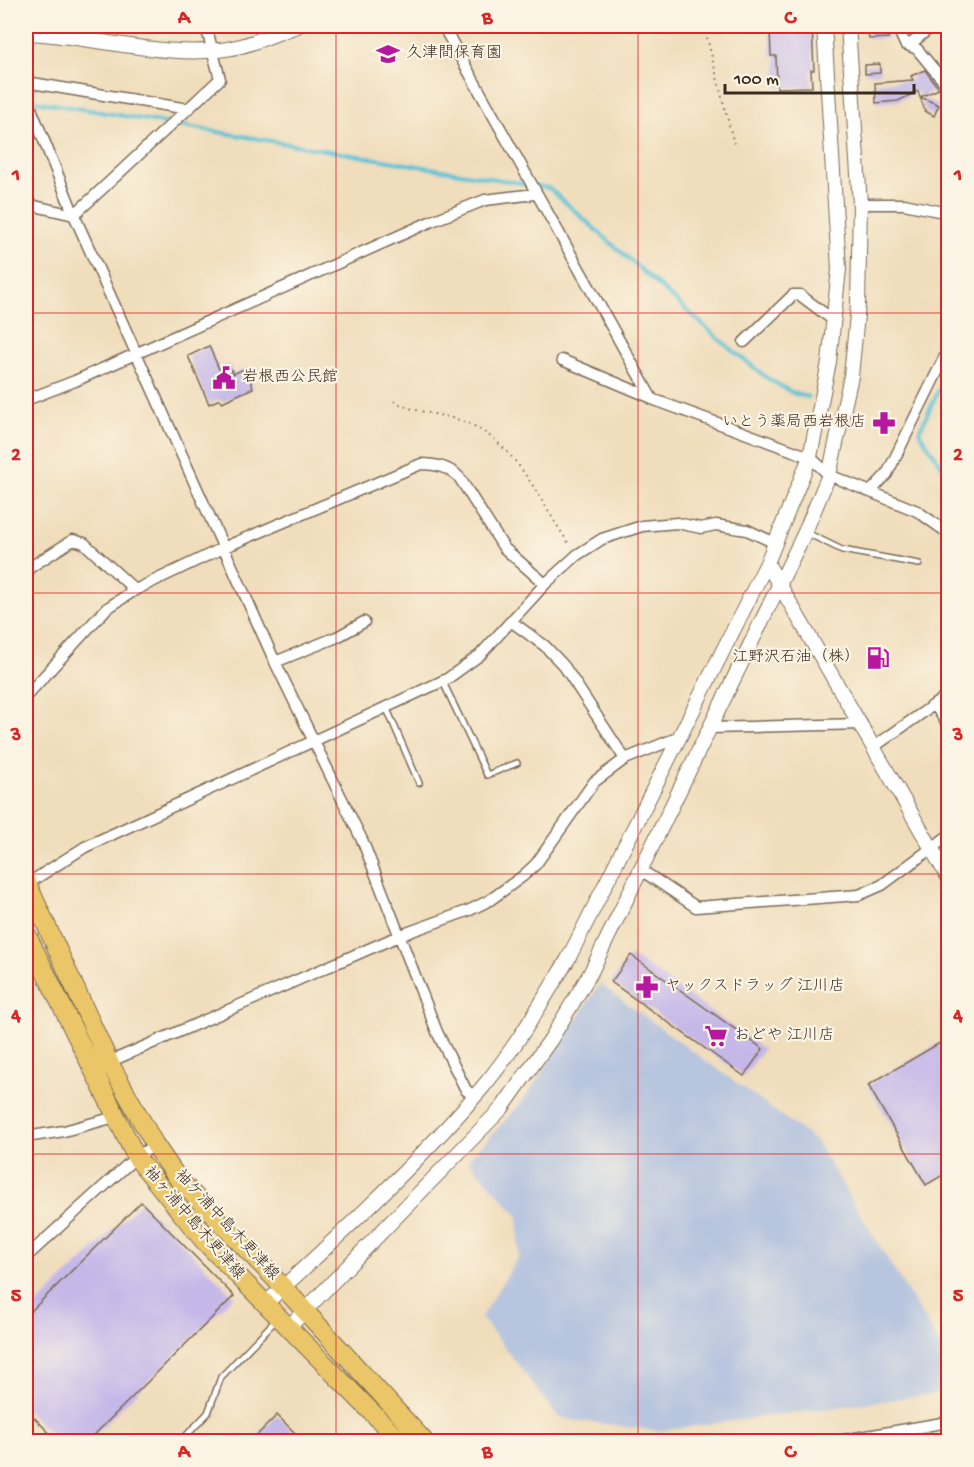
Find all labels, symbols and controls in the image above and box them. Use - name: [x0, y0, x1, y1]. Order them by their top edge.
- text: A: [177, 8, 192, 31]
- text: B: [481, 8, 493, 31]
- text: C: [784, 8, 798, 31]
- school or university icon: 久津間保育園: [375, 41, 401, 67]
- place label: 久津間保育園: [406, 43, 502, 64]
- scale bar: [725, 57, 914, 95]
- text: 100 m: [733, 70, 779, 91]
- text: 1: [11, 165, 20, 188]
- text: 1: [953, 165, 962, 188]
- public building icon: 岩根西公民館: [211, 365, 237, 391]
- place label: 岩根西公民館: [242, 368, 338, 388]
- pharmacy icon: いとう薬局西岩根店: [871, 410, 897, 436]
- place label: いとう薬局西岩根店: [722, 413, 866, 433]
- text: 2: [11, 445, 21, 468]
- text: 2: [953, 445, 963, 468]
- fuel station icon: 江野沢石油（株）: [865, 645, 891, 671]
- place label: 江野沢石油（株）: [732, 647, 860, 668]
- text: 3: [10, 725, 21, 748]
- text: 3: [952, 725, 963, 748]
- pharmacy icon: ヤックスドラッグ 江川店: [634, 974, 660, 1000]
- place label: ヤックスドラッグ 江川店: [665, 977, 845, 997]
- text: 4: [10, 1006, 21, 1029]
- text: 4: [952, 1006, 963, 1029]
- supermarket icon: おどや 江川店: [703, 1023, 729, 1049]
- place label: おどや 江川店: [734, 1026, 834, 1046]
- street label: 袖ヶ浦中島木更津線: [139, 1162, 249, 1285]
- street label: 袖ケ浦中島木更津線: [170, 1165, 284, 1285]
- text: 5: [11, 1286, 22, 1309]
- text: 5: [953, 1286, 964, 1309]
- text: A: [177, 1442, 192, 1465]
- text: B: [481, 1442, 493, 1465]
- text: C: [784, 1442, 798, 1465]

